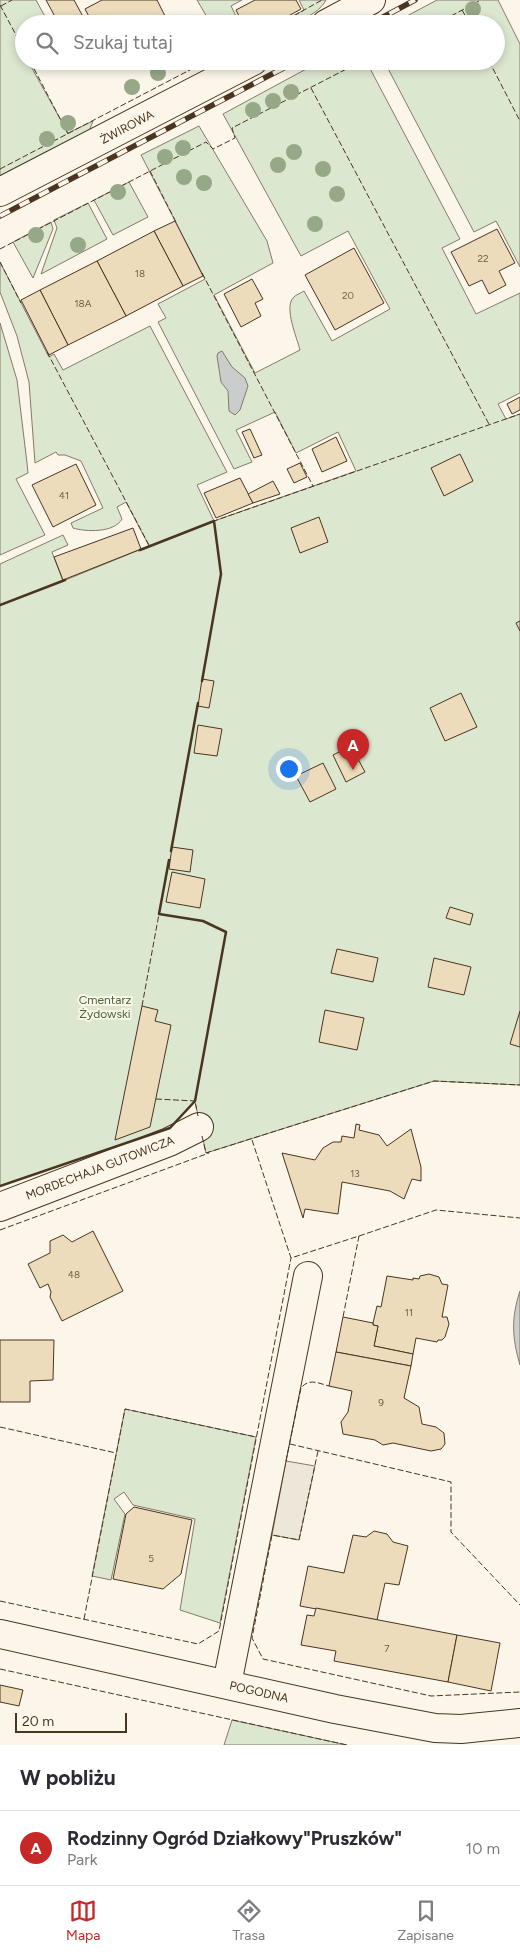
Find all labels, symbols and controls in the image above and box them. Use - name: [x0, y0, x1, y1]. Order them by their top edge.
- search box: [15, 15, 505, 70]
- icon: search: [33, 29, 61, 57]
- text: Szukaj tutaj: [73, 31, 173, 54]
- street label: ŻWIROWA: [98, 107, 156, 147]
- house number: 22: [477, 252, 489, 265]
- house number: 18: [135, 267, 145, 280]
- house number: 20: [342, 289, 354, 302]
- house number: 18A: [74, 297, 92, 310]
- house number: 41: [59, 489, 69, 502]
- pin: A: [337, 729, 369, 770]
- your location: [276, 756, 302, 782]
- park label: Cmentarz Żydowski: [79, 993, 131, 1021]
- street label: MORDECHAJA GUTOWICZA: [24, 1133, 176, 1203]
- house number: 13: [350, 1167, 360, 1180]
- house number: 48: [68, 1268, 80, 1281]
- house number: 11: [405, 1306, 413, 1319]
- house number: 9: [378, 1396, 384, 1409]
- house number: 5: [148, 1552, 154, 1565]
- house number: 7: [384, 1642, 390, 1655]
- street label: POGODNA: [228, 1678, 290, 1706]
- scale bar: [15, 1710, 128, 1733]
- text: 20 m: [22, 1713, 54, 1730]
- text: W pobliżu: [20, 1765, 116, 1790]
- text: Rodzinny Ogród Działkowy"Pruszków": [67, 1827, 402, 1850]
- text: A: [30, 1839, 42, 1858]
- text: 10 m: [466, 1839, 500, 1858]
- text: Park: [67, 1850, 97, 1869]
- tab: Mapa: [66, 1897, 100, 1944]
- tab: Trasa: [233, 1897, 265, 1944]
- tab: Zapisane: [397, 1897, 454, 1944]

